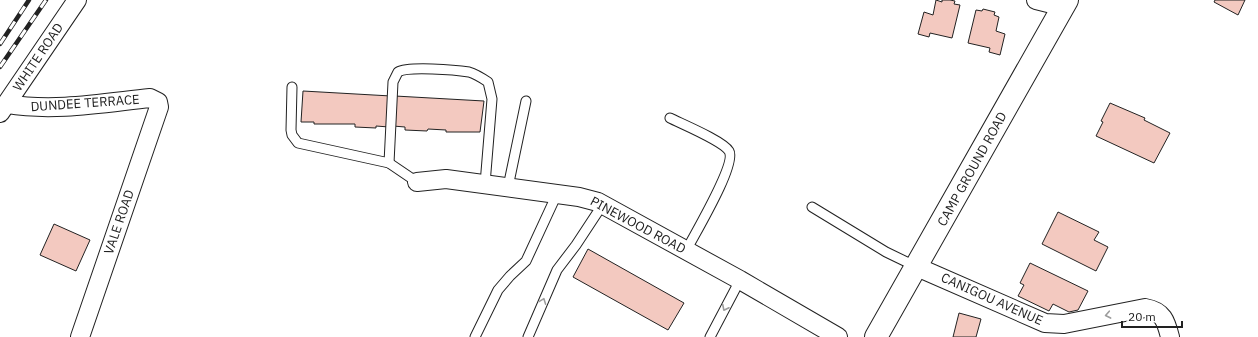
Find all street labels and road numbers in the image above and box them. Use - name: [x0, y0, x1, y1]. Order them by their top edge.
- street label: WHITE ROAD: [9, 20, 67, 94]
- street label: DUNDEE TERRACE: [30, 91, 140, 115]
- street label: CAMP GROUND ROAD: [933, 109, 1011, 229]
- street label: VALE ROAD: [100, 187, 138, 257]
- street label: PINEWOOD ROAD: [587, 193, 689, 257]
- street label: CANIGOU AVENUE: [938, 269, 1046, 329]

